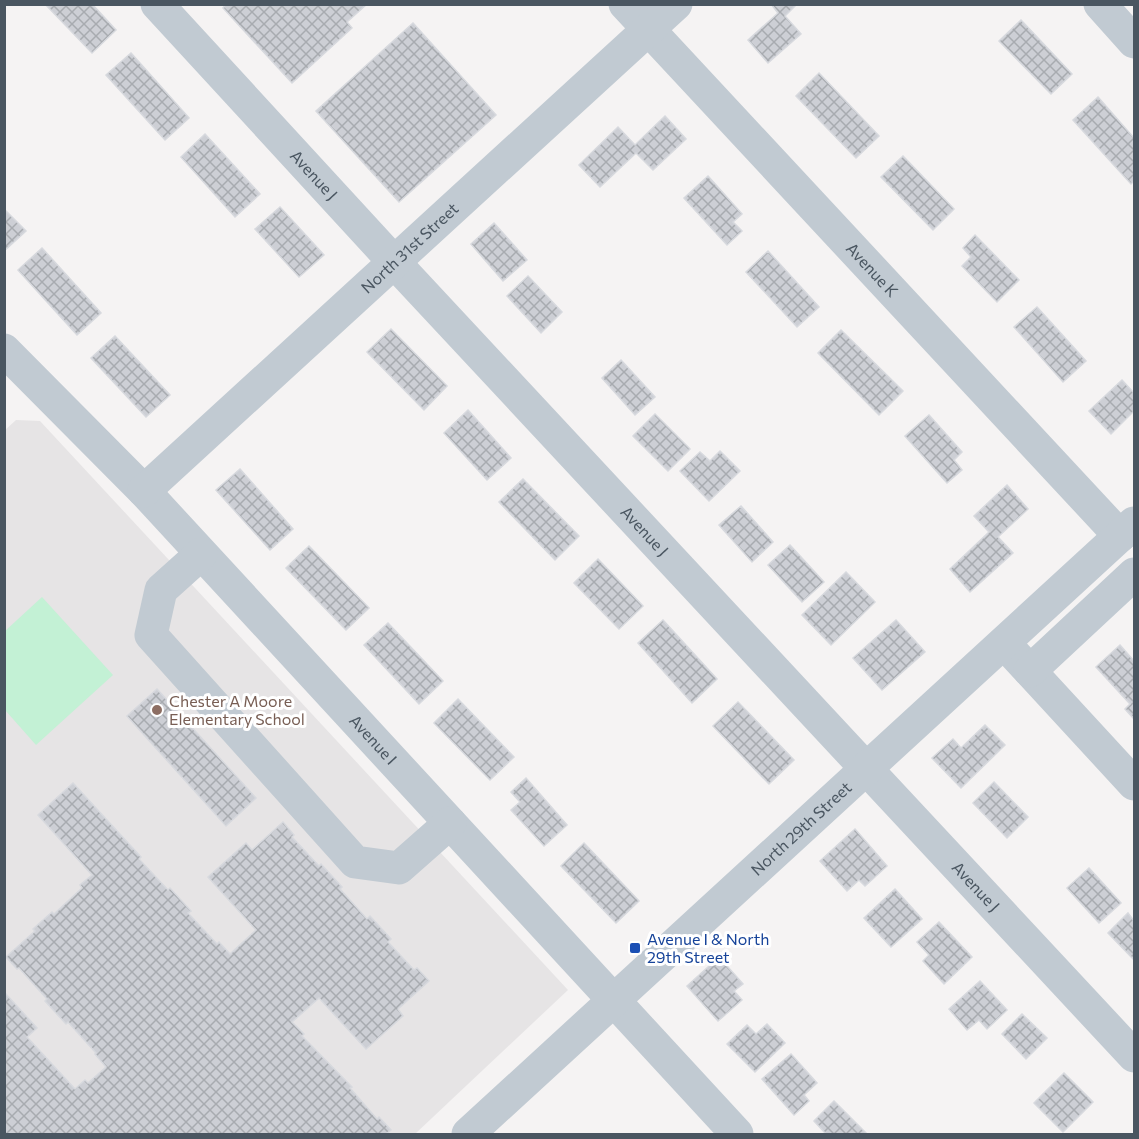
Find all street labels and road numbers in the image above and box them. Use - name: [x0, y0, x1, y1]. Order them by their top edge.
- street label: Avenue J: [287, 146, 342, 203]
- street label: North 31st Street: [357, 198, 462, 297]
- street label: Avenue K: [843, 238, 903, 301]
- street label: Avenue J: [617, 502, 673, 559]
- street label: Avenue I: [346, 711, 401, 768]
- street label: North 29th Street: [747, 777, 855, 879]
- street label: Avenue J: [949, 857, 1004, 915]

